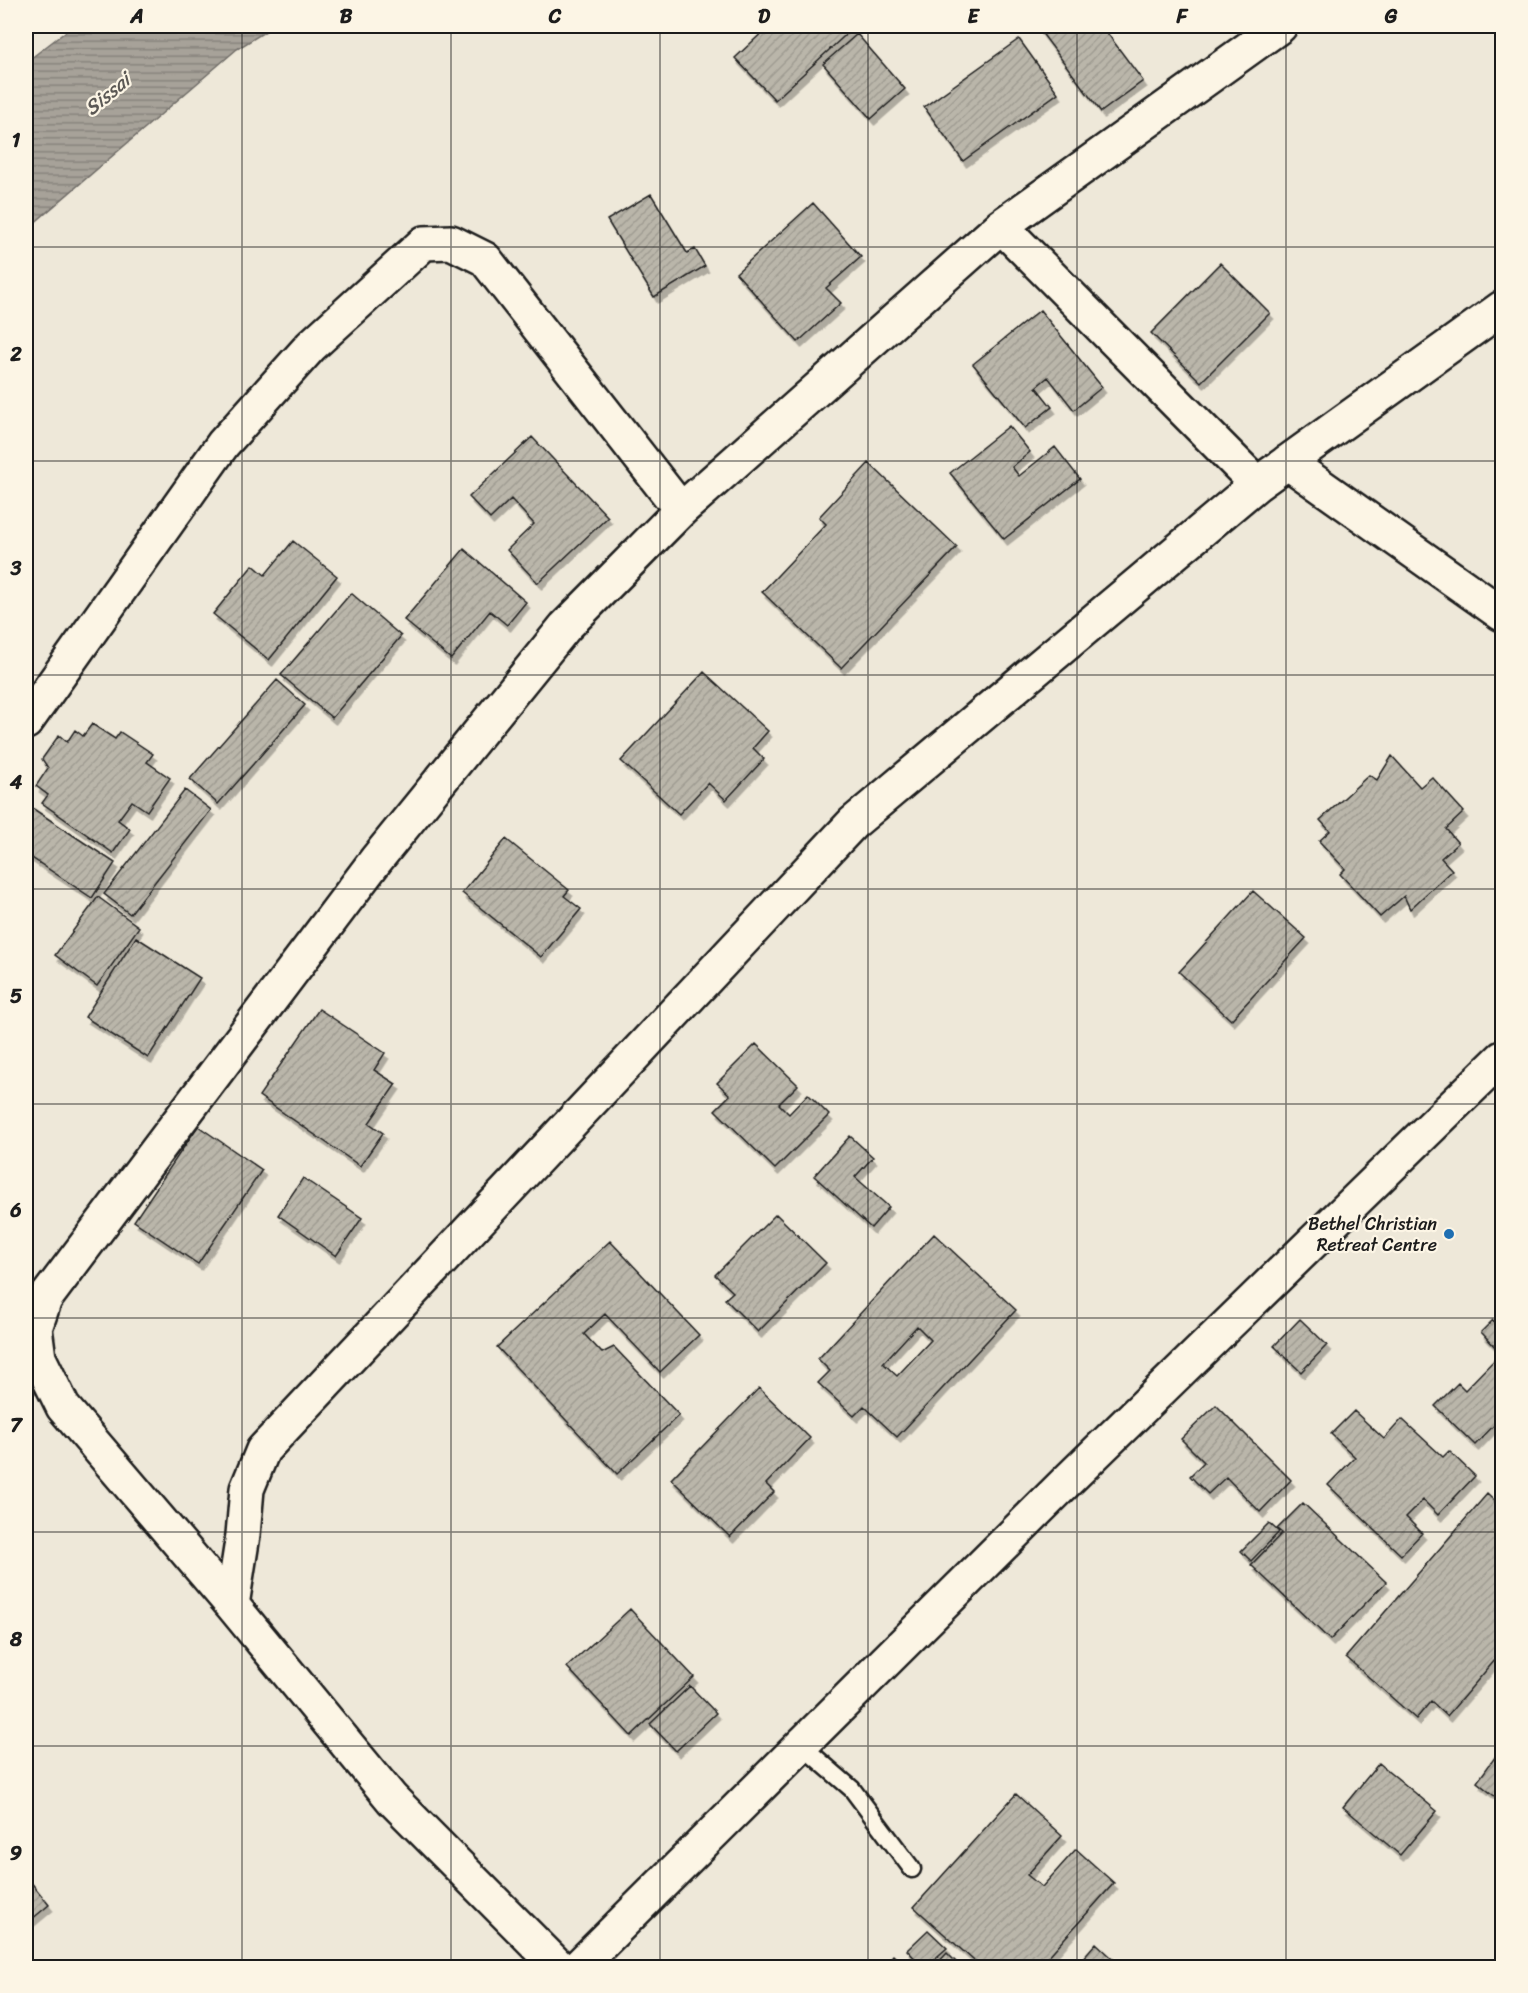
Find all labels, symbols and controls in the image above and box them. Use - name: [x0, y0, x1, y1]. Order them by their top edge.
- text: A: [129, 0, 144, 34]
- text: B: [340, 0, 353, 34]
- text: C: [548, 0, 562, 34]
- text: D: [758, 0, 771, 34]
- text: E: [967, 0, 980, 34]
- text: F: [1176, 0, 1189, 34]
- text: G: [1384, 0, 1398, 34]
- water label: Sissai: [76, 62, 141, 125]
- text: 1: [12, 123, 21, 158]
- text: 2: [9, 337, 22, 372]
- text: 3: [10, 551, 22, 586]
- text: 4: [9, 765, 23, 800]
- text: 5: [10, 979, 22, 1014]
- text: 6: [9, 1193, 22, 1228]
- place label: Bethel Christian Retreat Centre: [1308, 1208, 1437, 1261]
- marker: Bethel Christian Retreat Centre: [1442, 1227, 1456, 1241]
- text: 7: [10, 1408, 23, 1443]
- text: 8: [9, 1622, 23, 1657]
- text: 9: [10, 1836, 22, 1871]

